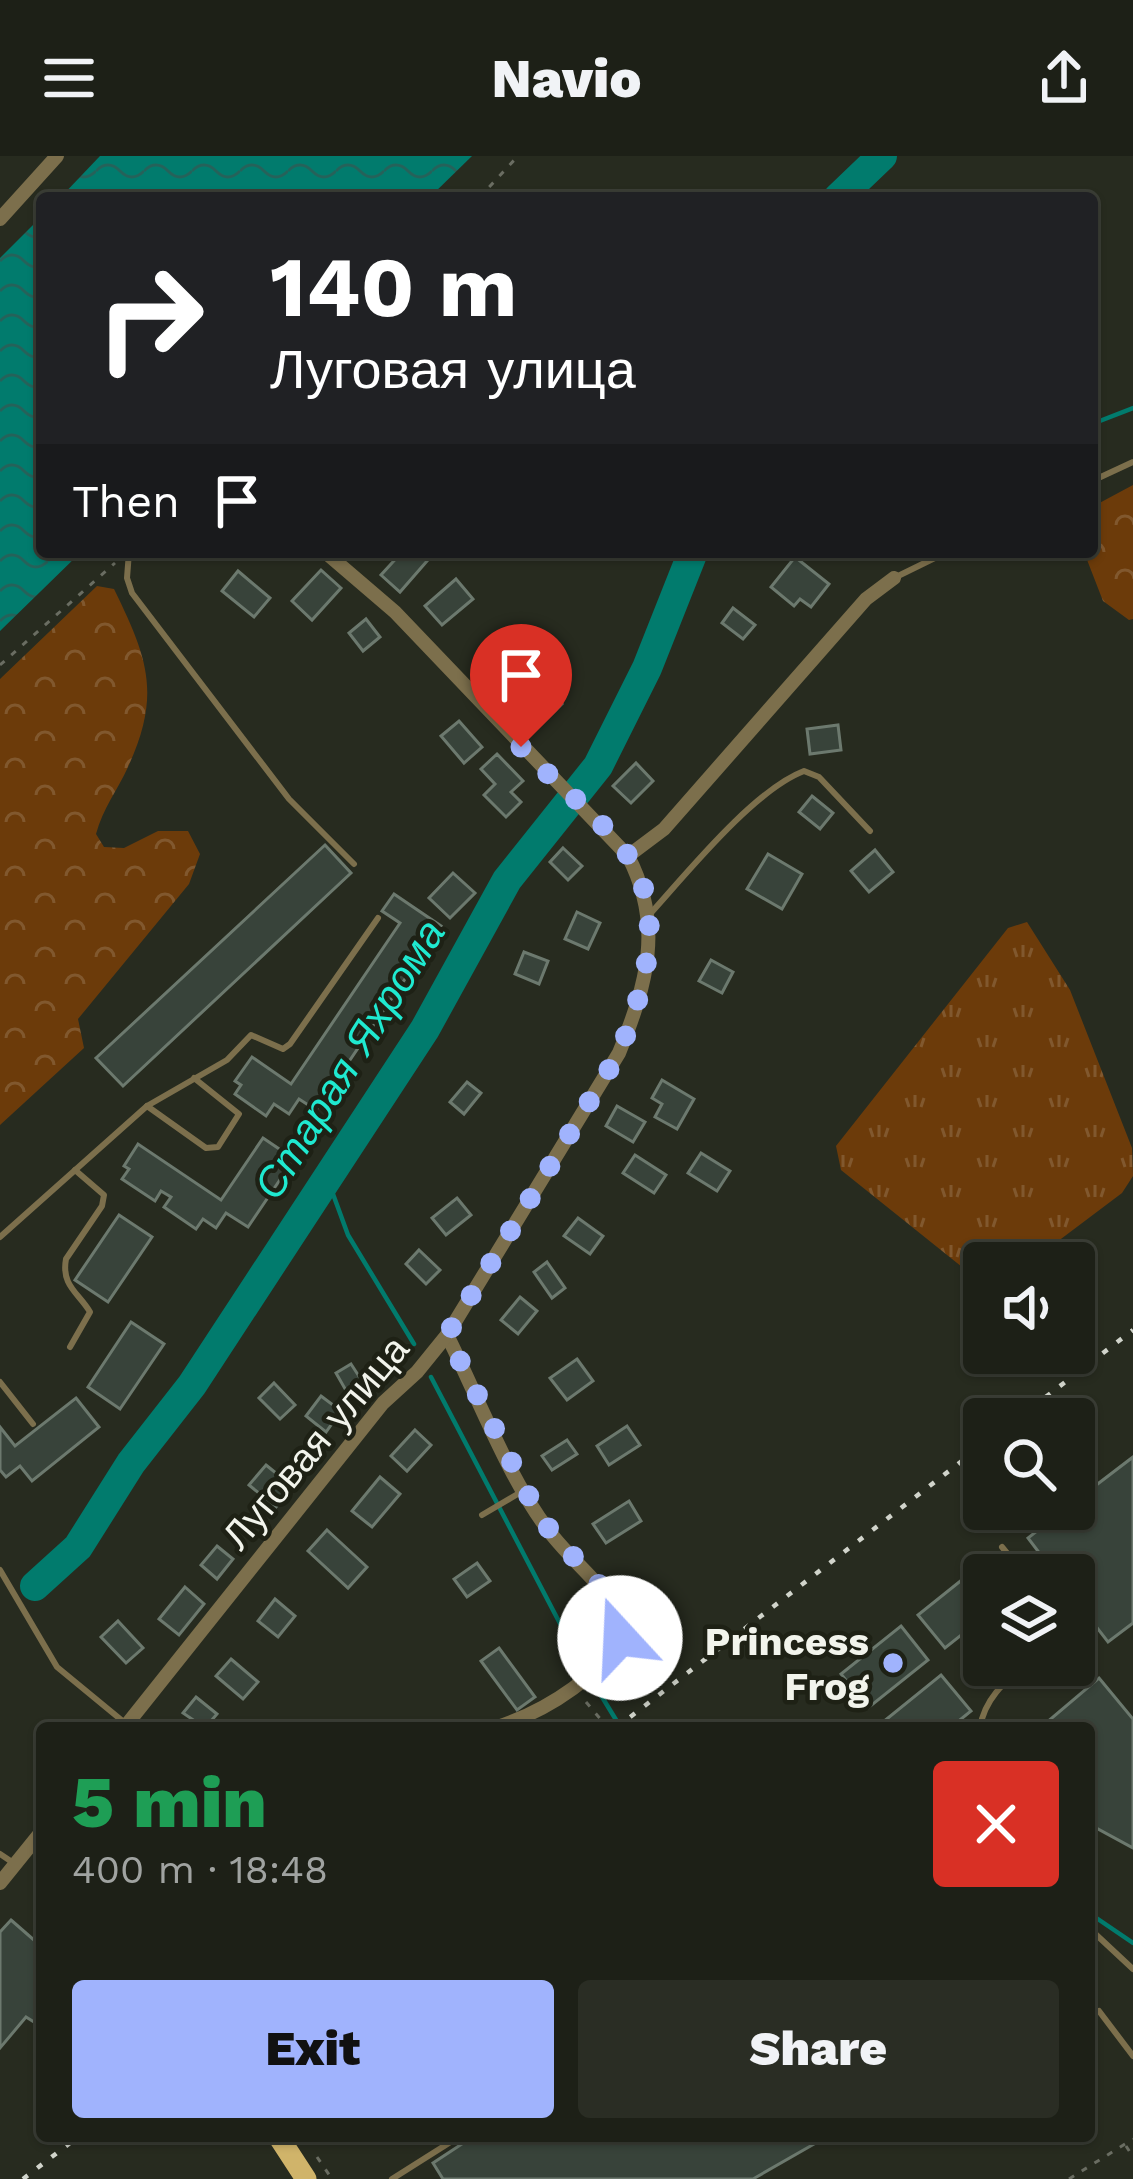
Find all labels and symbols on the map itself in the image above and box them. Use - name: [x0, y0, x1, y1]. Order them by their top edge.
- pin: [470, 624, 572, 747]
- water label: Старая Яхрома: [244, 911, 455, 1208]
- street label: Луговая улица: [213, 1326, 418, 1558]
- position arrow: [557, 1575, 683, 1701]
- place label: Princess Frog: [704, 1619, 869, 1709]
- marker: Princess Frog: [880, 1650, 906, 1676]

